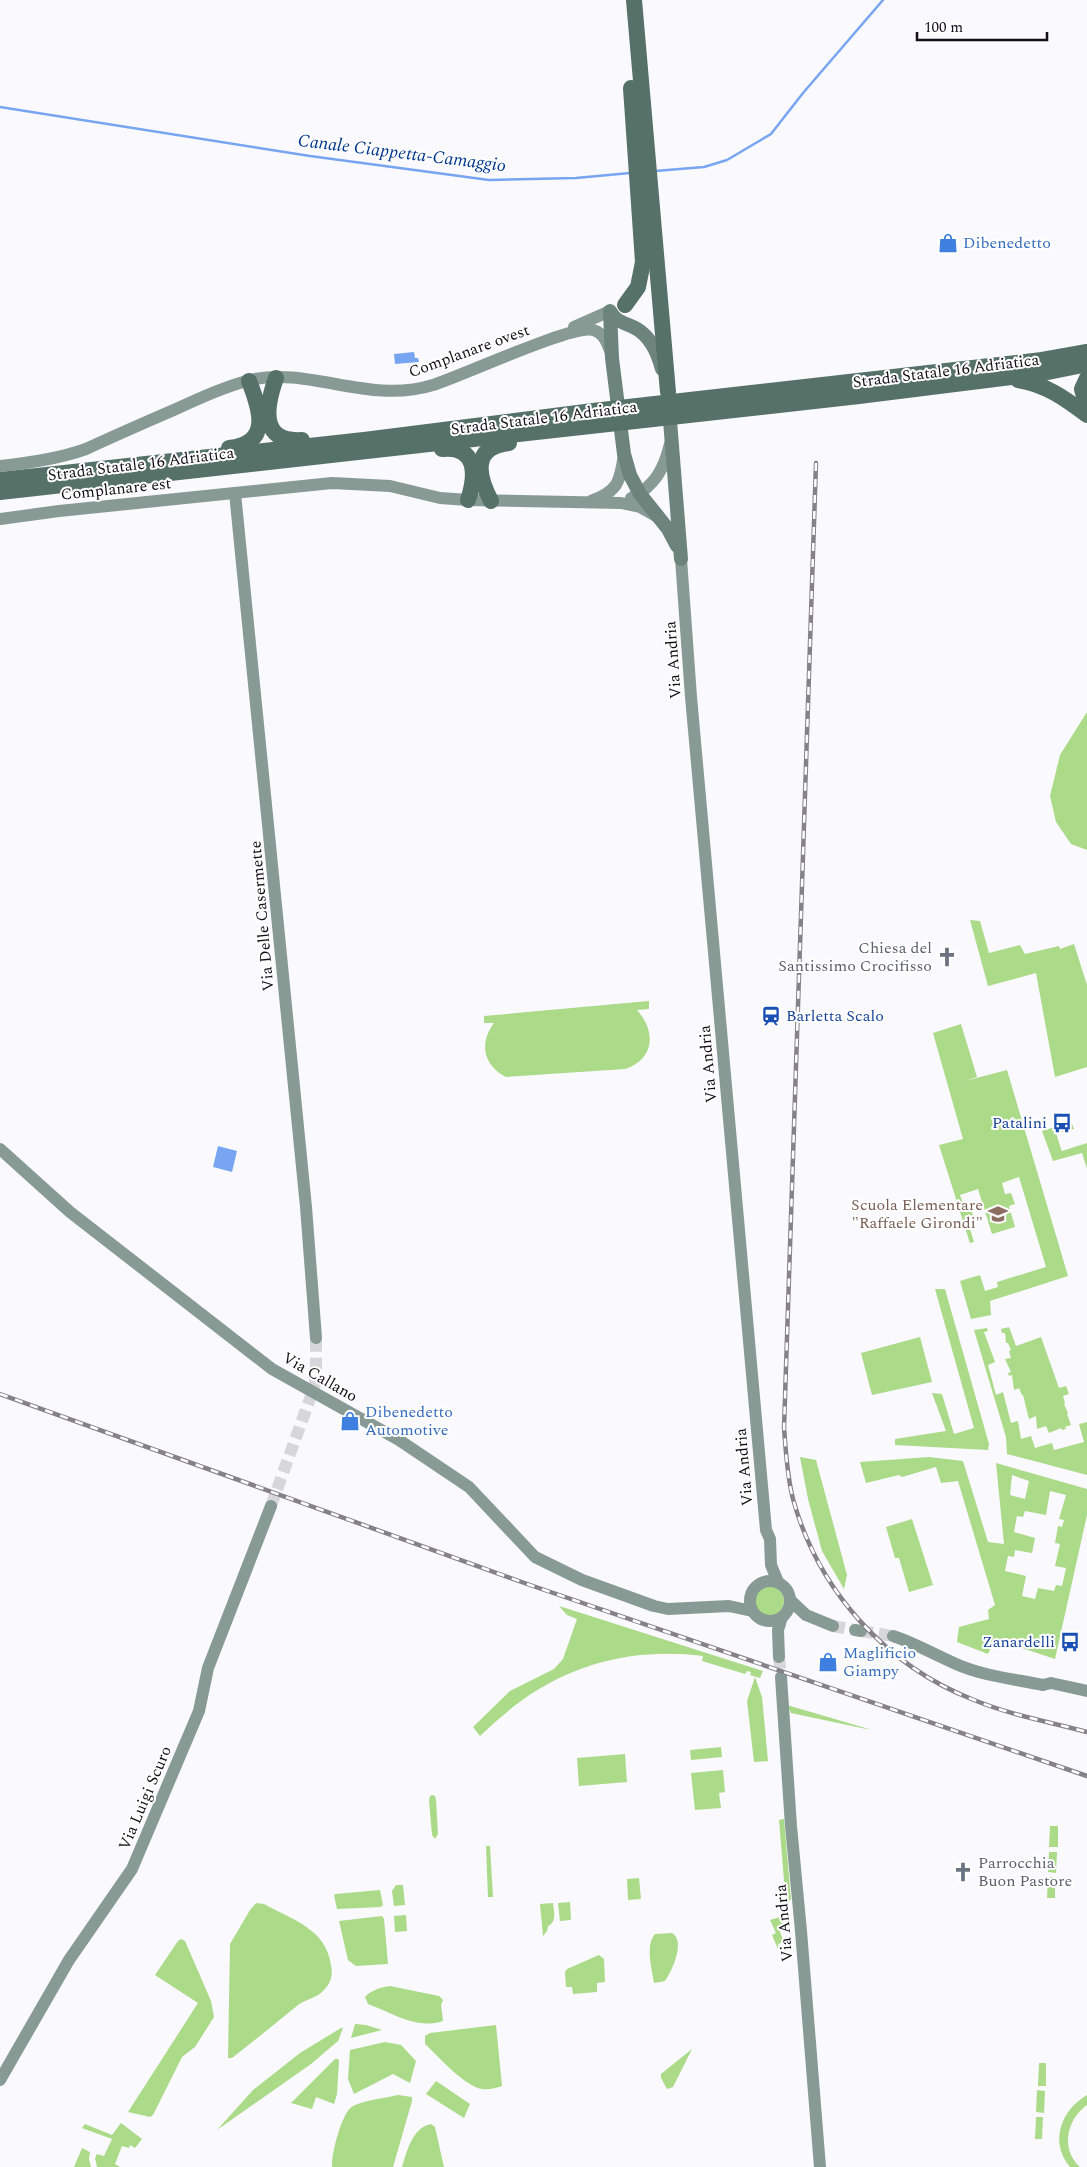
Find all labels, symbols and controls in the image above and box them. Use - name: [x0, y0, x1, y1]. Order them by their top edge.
- scale bar: [917, 10, 1047, 42]
- text: 100 m: [924, 16, 963, 39]
- water label: Canale Ciappetta-Camaggio: [296, 127, 508, 179]
- place label: Dibenedetto: [963, 231, 1051, 255]
- shop icon: Dibenedetto: [937, 232, 959, 254]
- street label: Complanare ovest: [405, 318, 533, 384]
- street label: Strada Statale 16 Adriatica: [851, 348, 1041, 394]
- street label: Strada Statale 16 Adriatica: [449, 395, 639, 441]
- street label: Strada Statale 16 Adriatica: [46, 441, 236, 487]
- street label: Complanare est: [60, 471, 173, 507]
- street label: Via Andria: [658, 620, 688, 700]
- street label: Via Delle Casermette: [243, 840, 281, 992]
- place label: Chiesa del Santissimo Crocifisso: [778, 936, 932, 978]
- church icon: Chiesa del Santissimo Crocifisso: [936, 946, 958, 968]
- place label: Barletta Scalo: [786, 1004, 884, 1028]
- station icon: Barletta Scalo: [760, 1005, 782, 1027]
- street label: Via Andria: [693, 1024, 723, 1104]
- place label: Patalini: [992, 1111, 1047, 1135]
- bus stop icon: Patalini: [1051, 1112, 1073, 1134]
- place label: Scuola Elementare "Raffaele Girondi": [851, 1193, 983, 1235]
- school or university icon: Scuola Elementare "Raffaele Girondi": [987, 1203, 1009, 1225]
- street label: Via Callano: [278, 1346, 362, 1408]
- place label: Dibenedetto Automotive: [365, 1400, 453, 1442]
- shop icon: Dibenedetto Automotive: [339, 1410, 361, 1432]
- street label: Via Andria: [729, 1427, 759, 1507]
- place label: Zanardelli: [982, 1630, 1055, 1654]
- bus stop icon: Zanardelli: [1059, 1631, 1081, 1653]
- place label: Maglificio Giampy: [843, 1641, 916, 1683]
- shop icon: Maglificio Giampy: [817, 1651, 839, 1673]
- street label: Via Luigi Scuro: [112, 1742, 178, 1854]
- place label: Parrocchia Buon Pastore: [978, 1851, 1072, 1893]
- church icon: Parrocchia Buon Pastore: [952, 1861, 974, 1883]
- street label: Via Andria: [769, 1883, 799, 1963]

